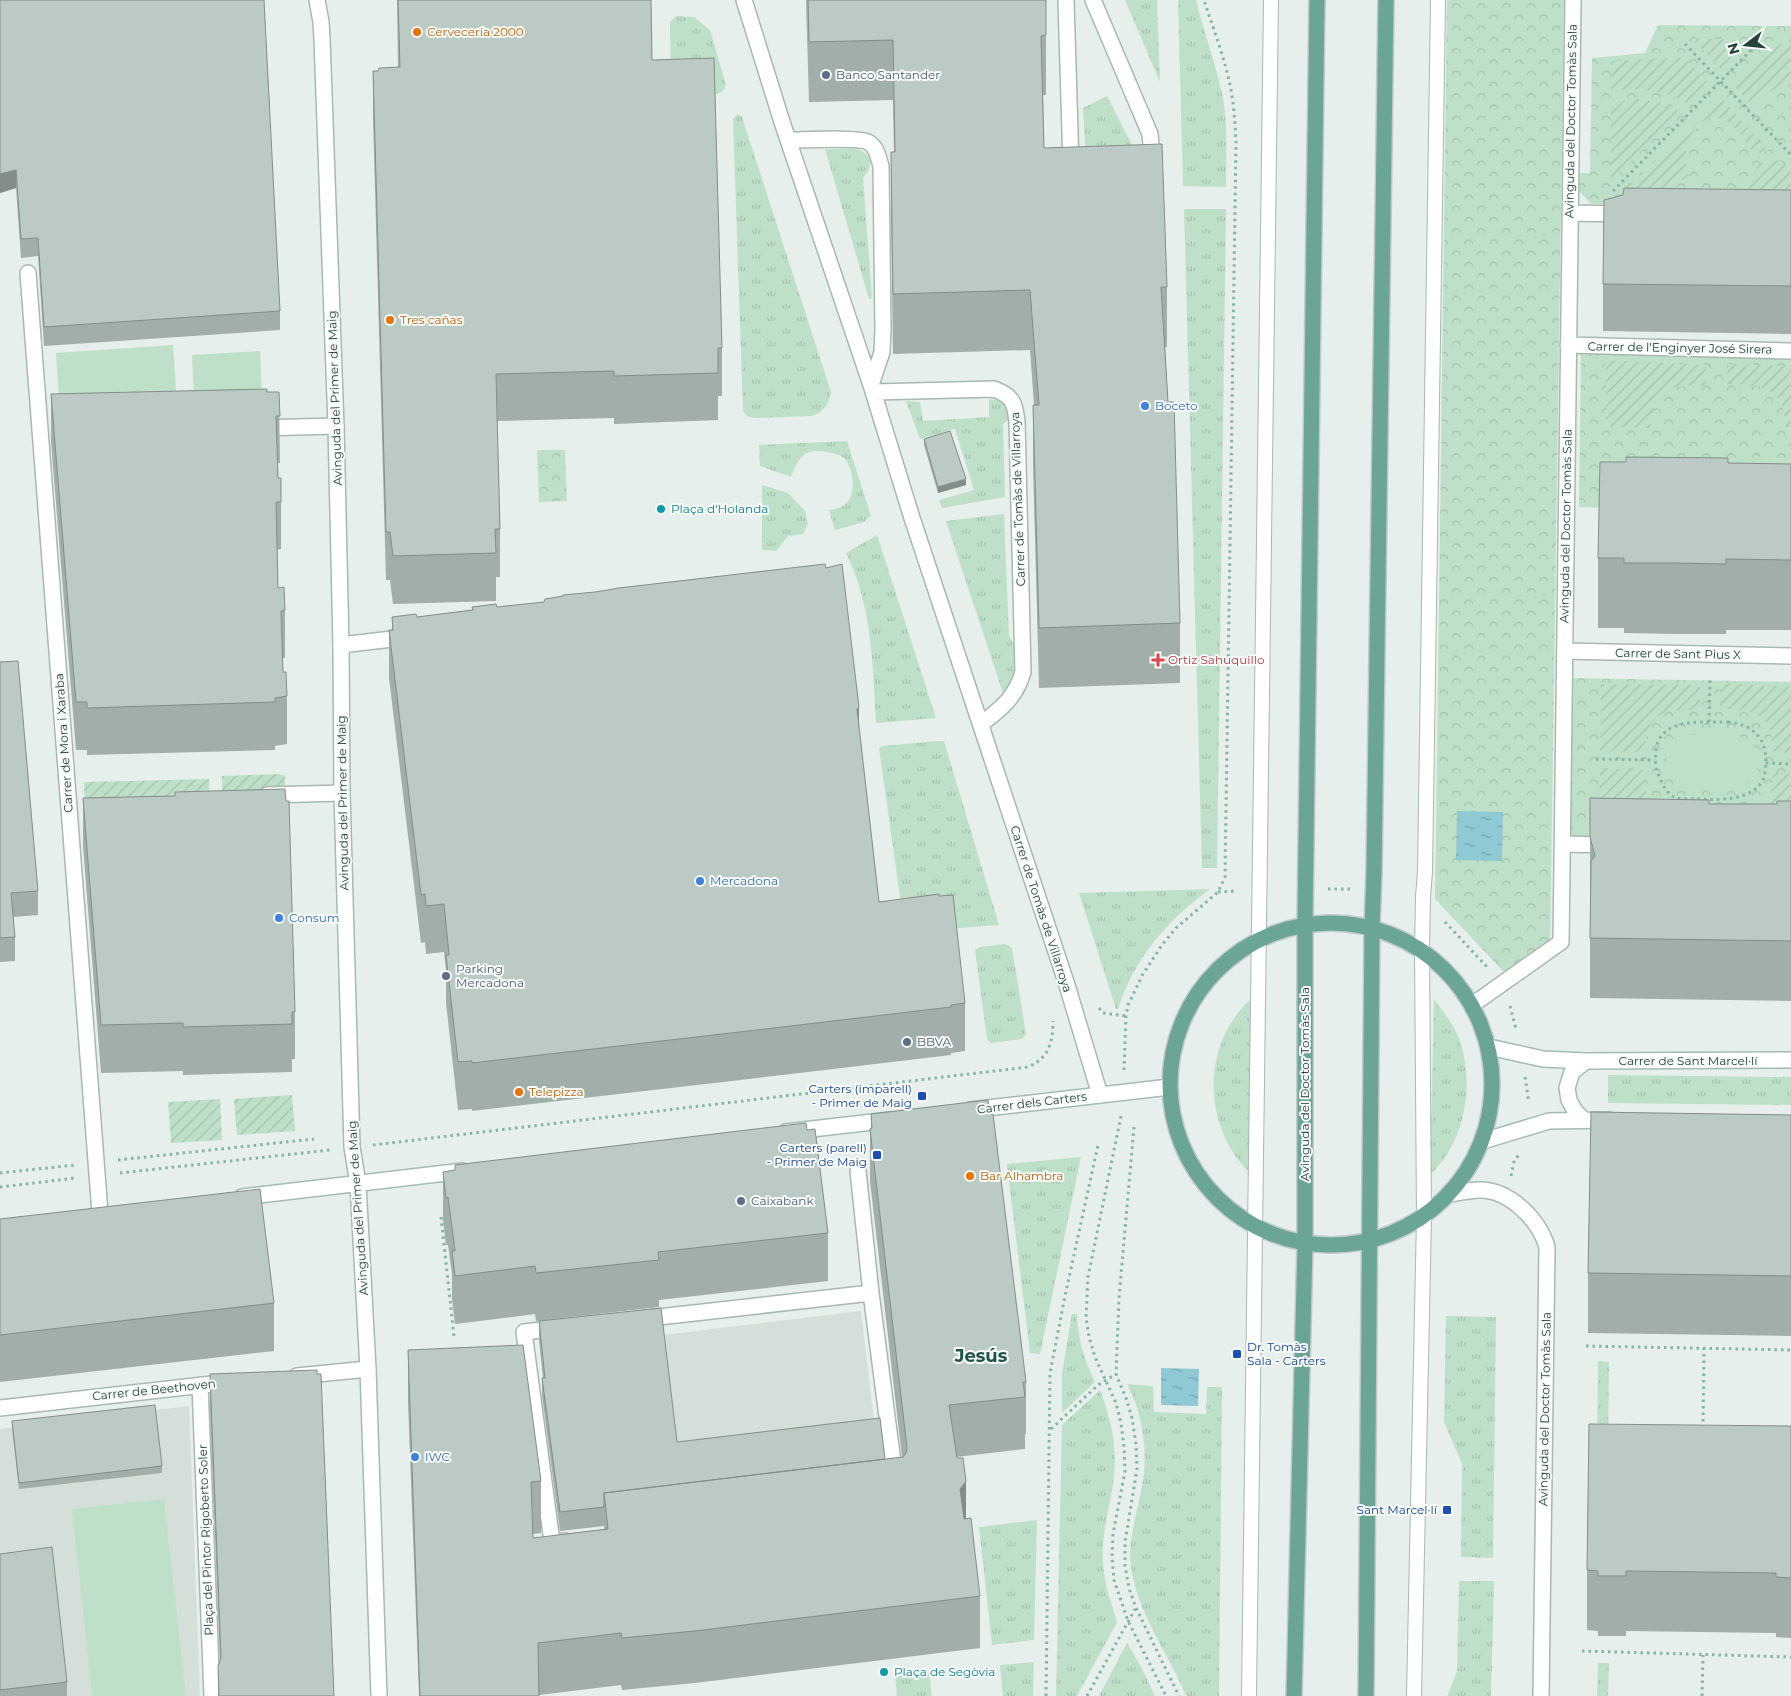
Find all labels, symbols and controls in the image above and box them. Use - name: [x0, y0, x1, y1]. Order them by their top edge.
- north arrow: [1721, 20, 1771, 70]
- place label: Cervecería 2000: [427, 24, 524, 39]
- street label: Avinguda del Doctor Tomàs Sala: [1561, 24, 1580, 218]
- marker: Cervecería 2000: [411, 26, 423, 38]
- text: N: [1723, 41, 1744, 57]
- place label: Banco Santander: [836, 67, 940, 82]
- marker: Banco Santander: [820, 69, 832, 81]
- street label: Avinguda del Primer de Maig: [324, 310, 345, 486]
- place label: Tres cañas: [400, 312, 463, 327]
- marker: Tres cañas: [384, 314, 396, 326]
- street label: Carrer de l'Enginyer José Sirera: [1587, 338, 1773, 357]
- place label: Boceto: [1155, 398, 1198, 413]
- marker: Boceto: [1139, 400, 1151, 412]
- street label: Carrer de Tomàs de Villarroya: [1007, 411, 1028, 587]
- street label: Avinguda del Doctor Tomàs Sala: [1556, 429, 1575, 623]
- place label: Plaça d'Holanda: [671, 501, 768, 516]
- marker: Plaça d'Holanda: [655, 503, 667, 515]
- street label: Carrer de Sant Pius X: [1615, 645, 1741, 662]
- place label: Ortiz Sahuquillo: [1168, 652, 1264, 667]
- marker: Ortiz Sahuquillo: [1152, 654, 1164, 666]
- street label: Carrer de Mora i Xaraba: [51, 673, 76, 813]
- street label: Avinguda del Primer de Maig: [333, 715, 352, 891]
- street label: Carrer de Tomàs de Villarroya: [1007, 823, 1076, 994]
- place label: Mercadona: [710, 873, 778, 888]
- marker: Mercadona: [694, 875, 706, 887]
- place label: Consum: [289, 910, 340, 925]
- marker: Consum: [273, 912, 285, 924]
- place label: Parking Mercadona: [456, 961, 524, 990]
- marker: Parking Mercadona: [440, 970, 452, 982]
- street label: Avinguda del Doctor Tomàs Sala: [1297, 987, 1312, 1181]
- place label: BBVA: [917, 1034, 952, 1049]
- marker: BBVA: [901, 1036, 913, 1048]
- street label: Carrer de Sant Marcel·lí: [1619, 1053, 1758, 1068]
- place label: Carters (imparell) - Primer de Maig: [808, 1081, 912, 1110]
- place label: Telepizza: [529, 1084, 584, 1099]
- marker: Telepizza: [513, 1086, 525, 1098]
- street label: Carrer dels Carters: [976, 1088, 1088, 1117]
- marker: Carters (imparell) - Primer de Maig: [916, 1090, 928, 1102]
- street label: Avinguda del Primer de Maig: [344, 1120, 371, 1296]
- place label: Carters (parell) - Primer de Maig: [767, 1140, 867, 1169]
- marker: Carters (parell) - Primer de Maig: [871, 1149, 883, 1161]
- place label: Bar Alhambra: [980, 1168, 1063, 1183]
- marker: Bar Alhambra: [964, 1170, 976, 1182]
- place label: Caixabank: [751, 1193, 814, 1208]
- marker: Caixabank: [735, 1195, 747, 1207]
- street label: Avinguda del Doctor Tomàs Sala: [1535, 1312, 1554, 1506]
- place label: Dr. Tomàs Sala - Carters: [1247, 1339, 1326, 1368]
- district label: Jesús: [954, 1345, 1008, 1367]
- marker: Dr. Tomàs Sala - Carters: [1231, 1348, 1243, 1360]
- street label: Carrer de Beethoven: [91, 1376, 216, 1403]
- street label: Plaça del Pintor Rigoberto Soler: [195, 1444, 216, 1636]
- place label: IWC: [425, 1449, 451, 1464]
- marker: IWC: [409, 1451, 421, 1463]
- place label: Sant Marcel·lí: [1357, 1502, 1438, 1517]
- marker: Sant Marcel·lí: [1441, 1504, 1453, 1516]
- place label: Plaça de Segòvia: [894, 1664, 995, 1679]
- marker: Plaça de Segòvia: [878, 1666, 890, 1678]

